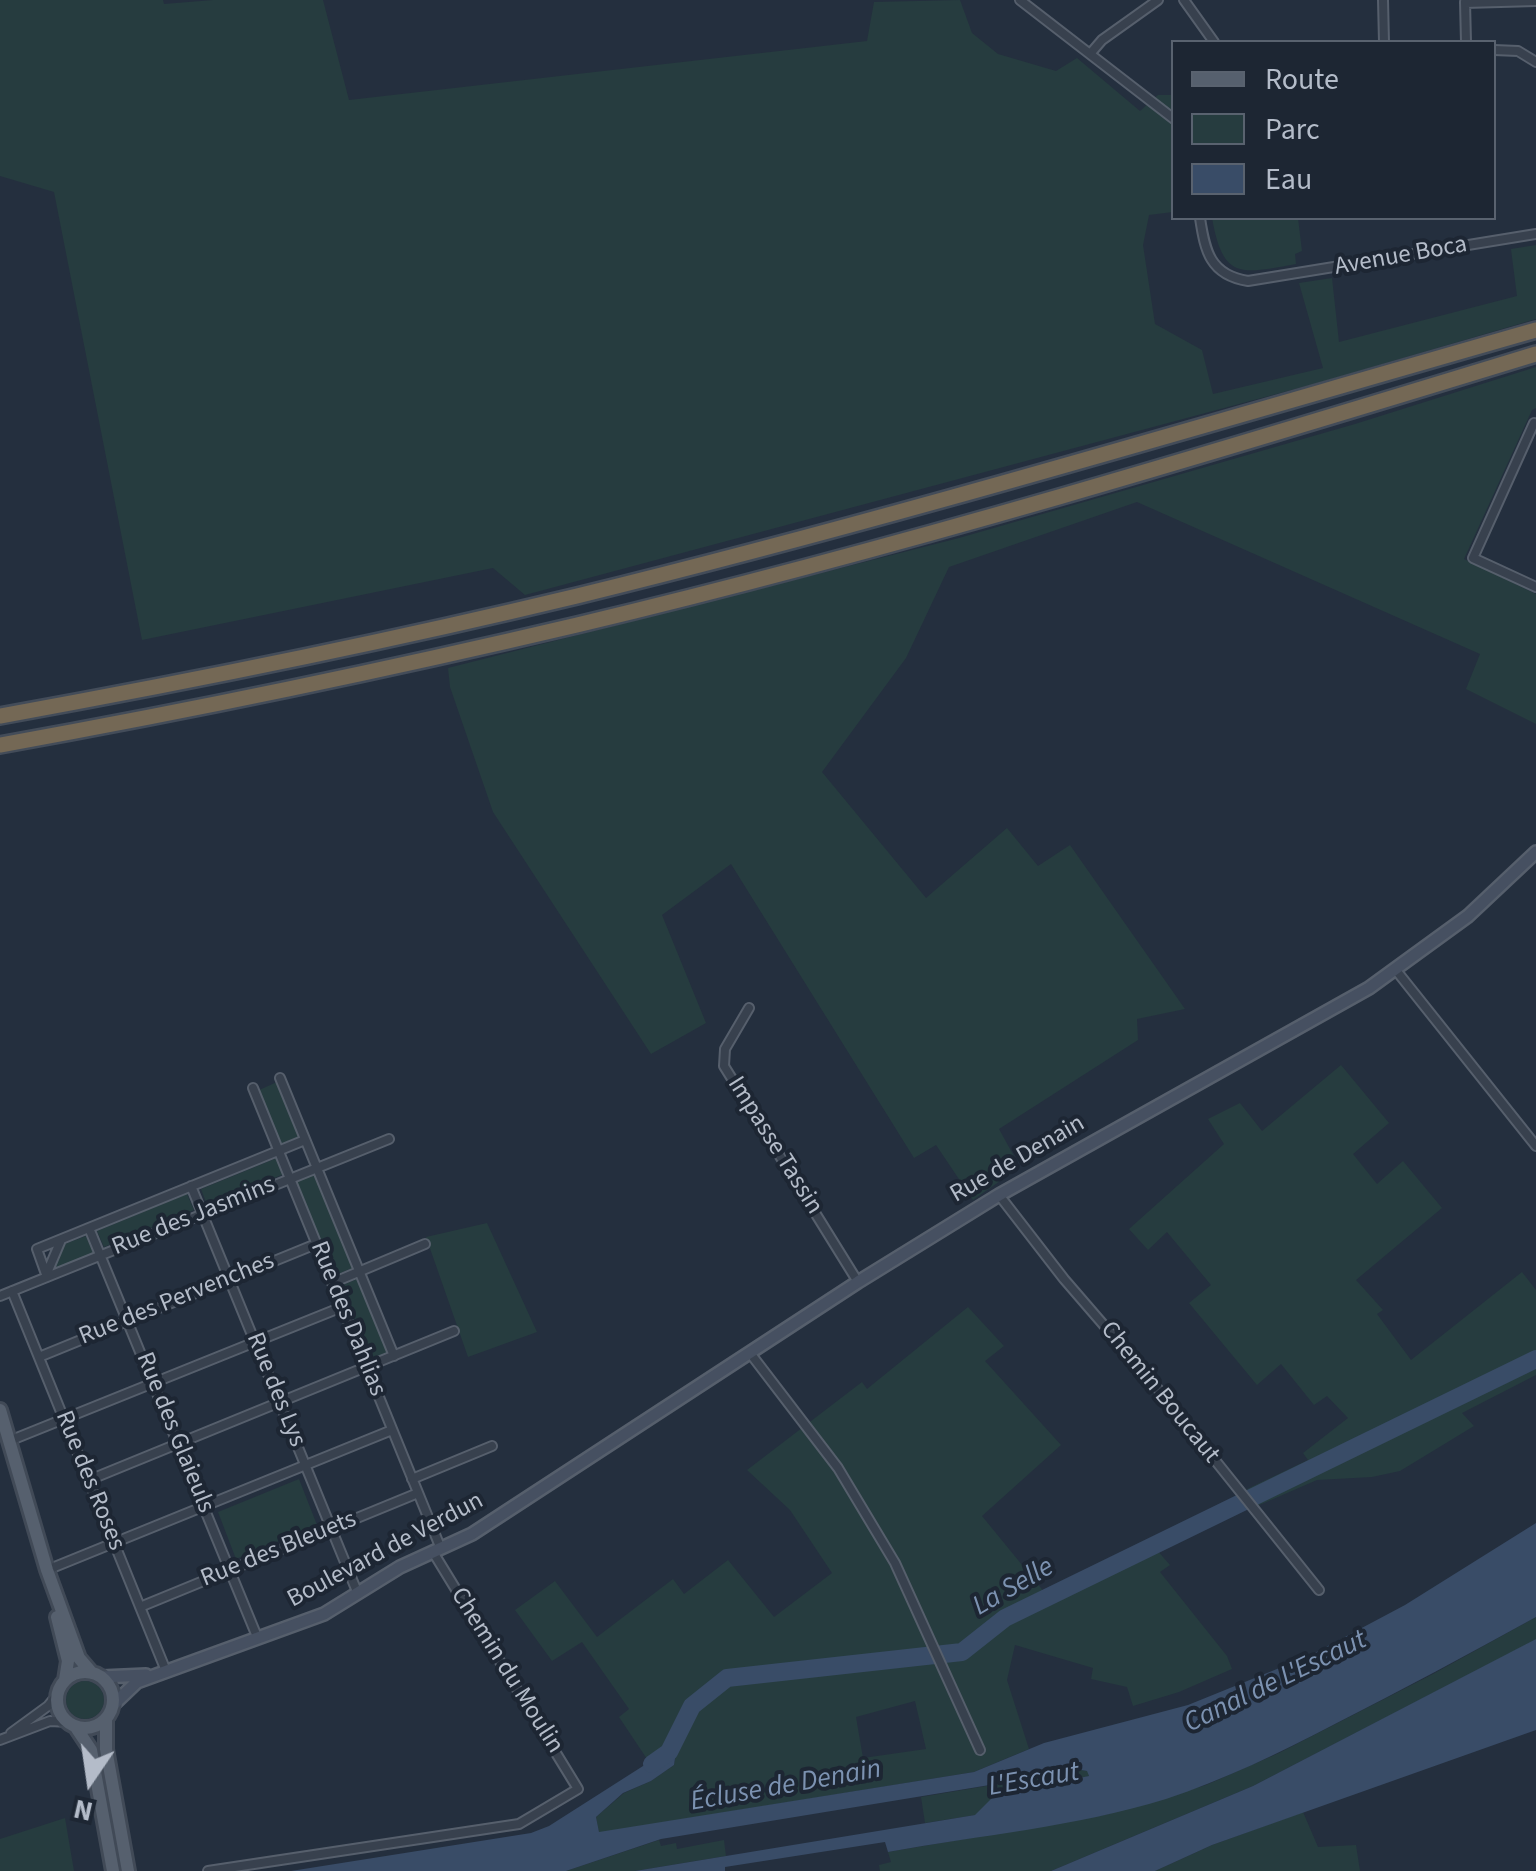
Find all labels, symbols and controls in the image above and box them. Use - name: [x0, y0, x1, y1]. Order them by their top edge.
- legend: [1171, 40, 1496, 220]
- text: Route: [1265, 58, 1339, 101]
- text: Parc: [1265, 108, 1320, 151]
- text: Eau: [1265, 158, 1312, 201]
- street label: Avenue Boca: [1332, 231, 1470, 283]
- street label: Impasse Tassin: [720, 1072, 828, 1220]
- street label: Rue de Denain: [945, 1109, 1091, 1211]
- street label: Rue des Jasmins: [108, 1171, 280, 1263]
- street label: Rue des Dahlias: [302, 1237, 392, 1401]
- street label: Rue des Pervenches: [75, 1247, 279, 1353]
- street label: Chemin Boucaut: [1093, 1316, 1225, 1470]
- street label: Rue des Lys: [239, 1329, 311, 1451]
- street label: Rue des Glaieuls: [128, 1348, 220, 1518]
- street label: Rue des Roses: [47, 1407, 131, 1555]
- street label: Boulevard de Verdun: [283, 1487, 489, 1615]
- street label: Rue des Bleuets: [197, 1505, 361, 1595]
- water label: La Selle: [967, 1551, 1061, 1625]
- street label: Chemin du Moulin: [443, 1583, 569, 1759]
- water label: Canal de L'Escaut: [1180, 1624, 1372, 1742]
- north arrow: [40, 1731, 140, 1831]
- water label: Écluse de Denain: [688, 1754, 884, 1820]
- water label: L'Escaut: [986, 1757, 1082, 1805]
- text: N: [70, 1789, 97, 1832]

